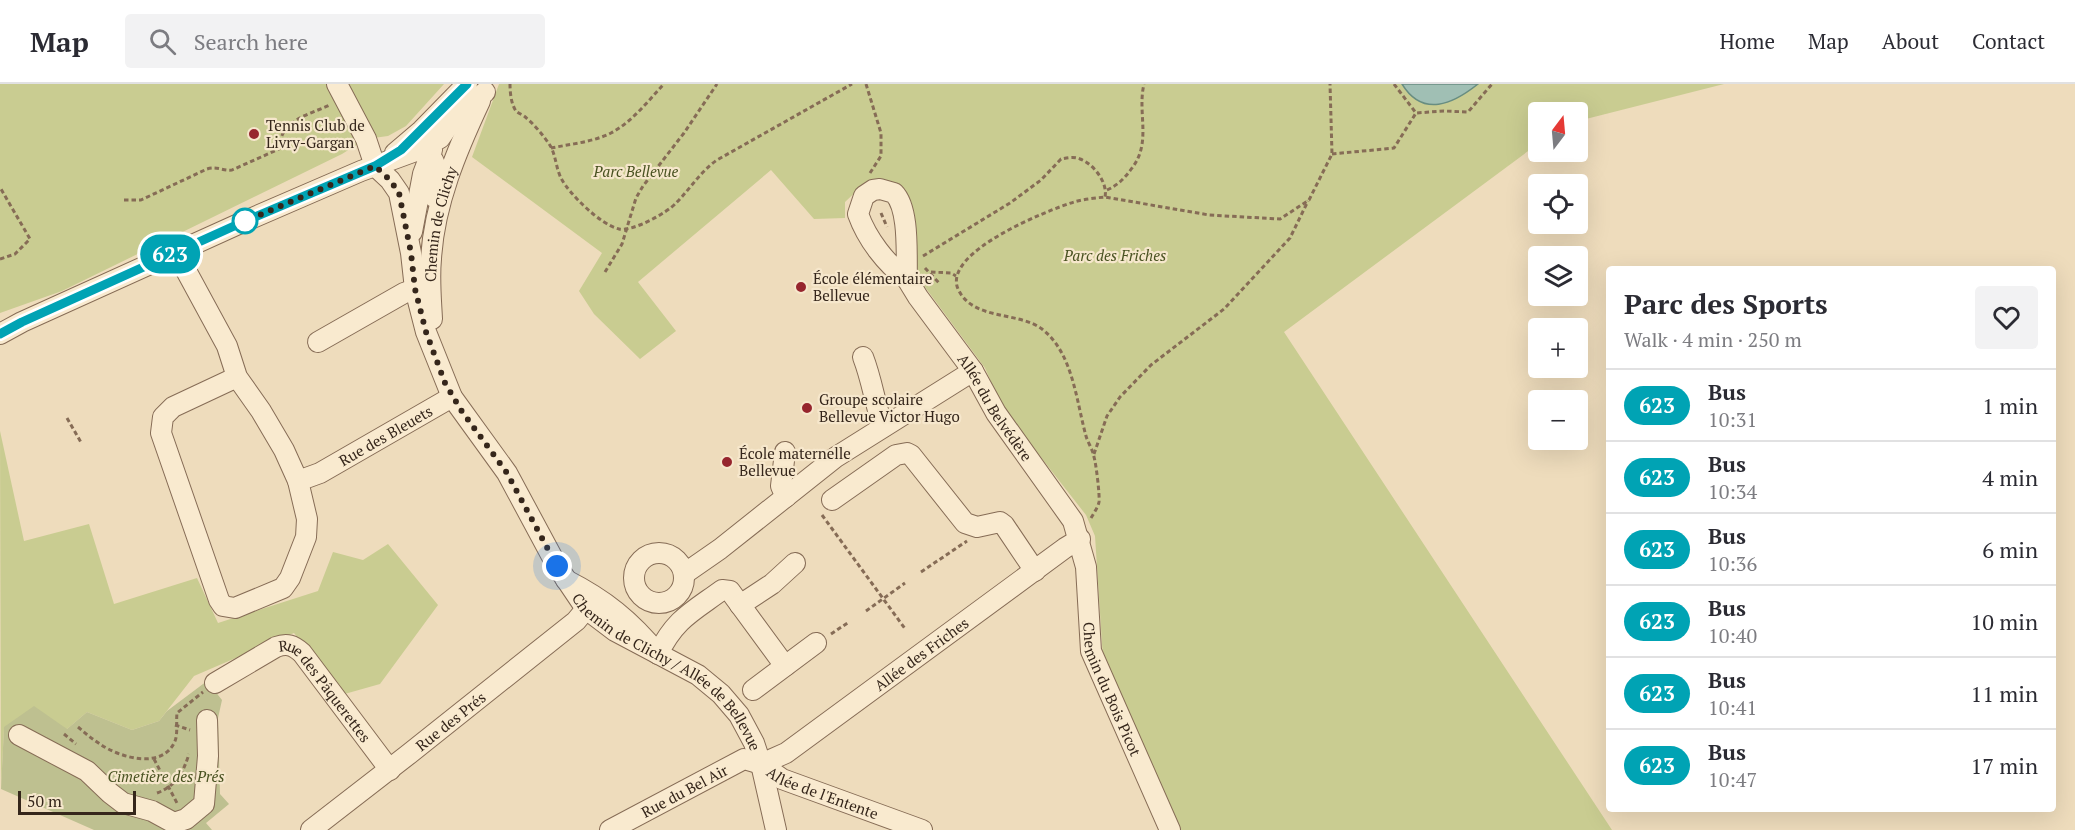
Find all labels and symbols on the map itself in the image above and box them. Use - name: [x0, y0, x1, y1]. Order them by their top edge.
- north arrow: [1528, 102, 1588, 162]
- place label: Tennis Club de Livry-Gargan: [266, 115, 365, 152]
- marker: Tennis Club de Livry-Gargan: [247, 127, 261, 141]
- park label: Parc Bellevue: [593, 161, 679, 181]
- street label: Chemin de Clichy: [420, 163, 461, 282]
- unlabelled marker: [232, 208, 258, 234]
- line badge: 623: [136, 234, 204, 274]
- park label: Parc des Friches: [1063, 245, 1166, 265]
- place label: École élémentaire Bellevue: [813, 268, 932, 305]
- marker: École élémentaire Bellevue: [794, 280, 808, 294]
- street label: Allée du Belvédère: [953, 350, 1037, 465]
- place label: Groupe scolaire Bellevue Victor Hugo: [819, 389, 960, 426]
- street label: Rue des Bleuets: [335, 400, 436, 470]
- marker: Groupe scolaire Bellevue Victor Hugo: [800, 401, 814, 415]
- place label: École maternelle Bellevue: [739, 443, 851, 480]
- marker: École maternelle Bellevue: [720, 455, 734, 469]
- your location: [542, 551, 572, 581]
- street label: Chemin de Clichy / Allée de Bellevue: [568, 589, 766, 753]
- street label: Allée des Friches: [870, 612, 972, 695]
- street label: Chemin du Bois Picot: [1079, 621, 1146, 759]
- street label: Rue des Pâquerettes: [277, 635, 376, 746]
- street label: Rue des Prés: [411, 687, 490, 755]
- street label: Rue du Bel Air: [637, 759, 731, 822]
- street label: Allée de l'Entente: [763, 761, 881, 823]
- park label: Cimetière des Prés: [107, 766, 225, 786]
- scale bar: [18, 788, 136, 816]

